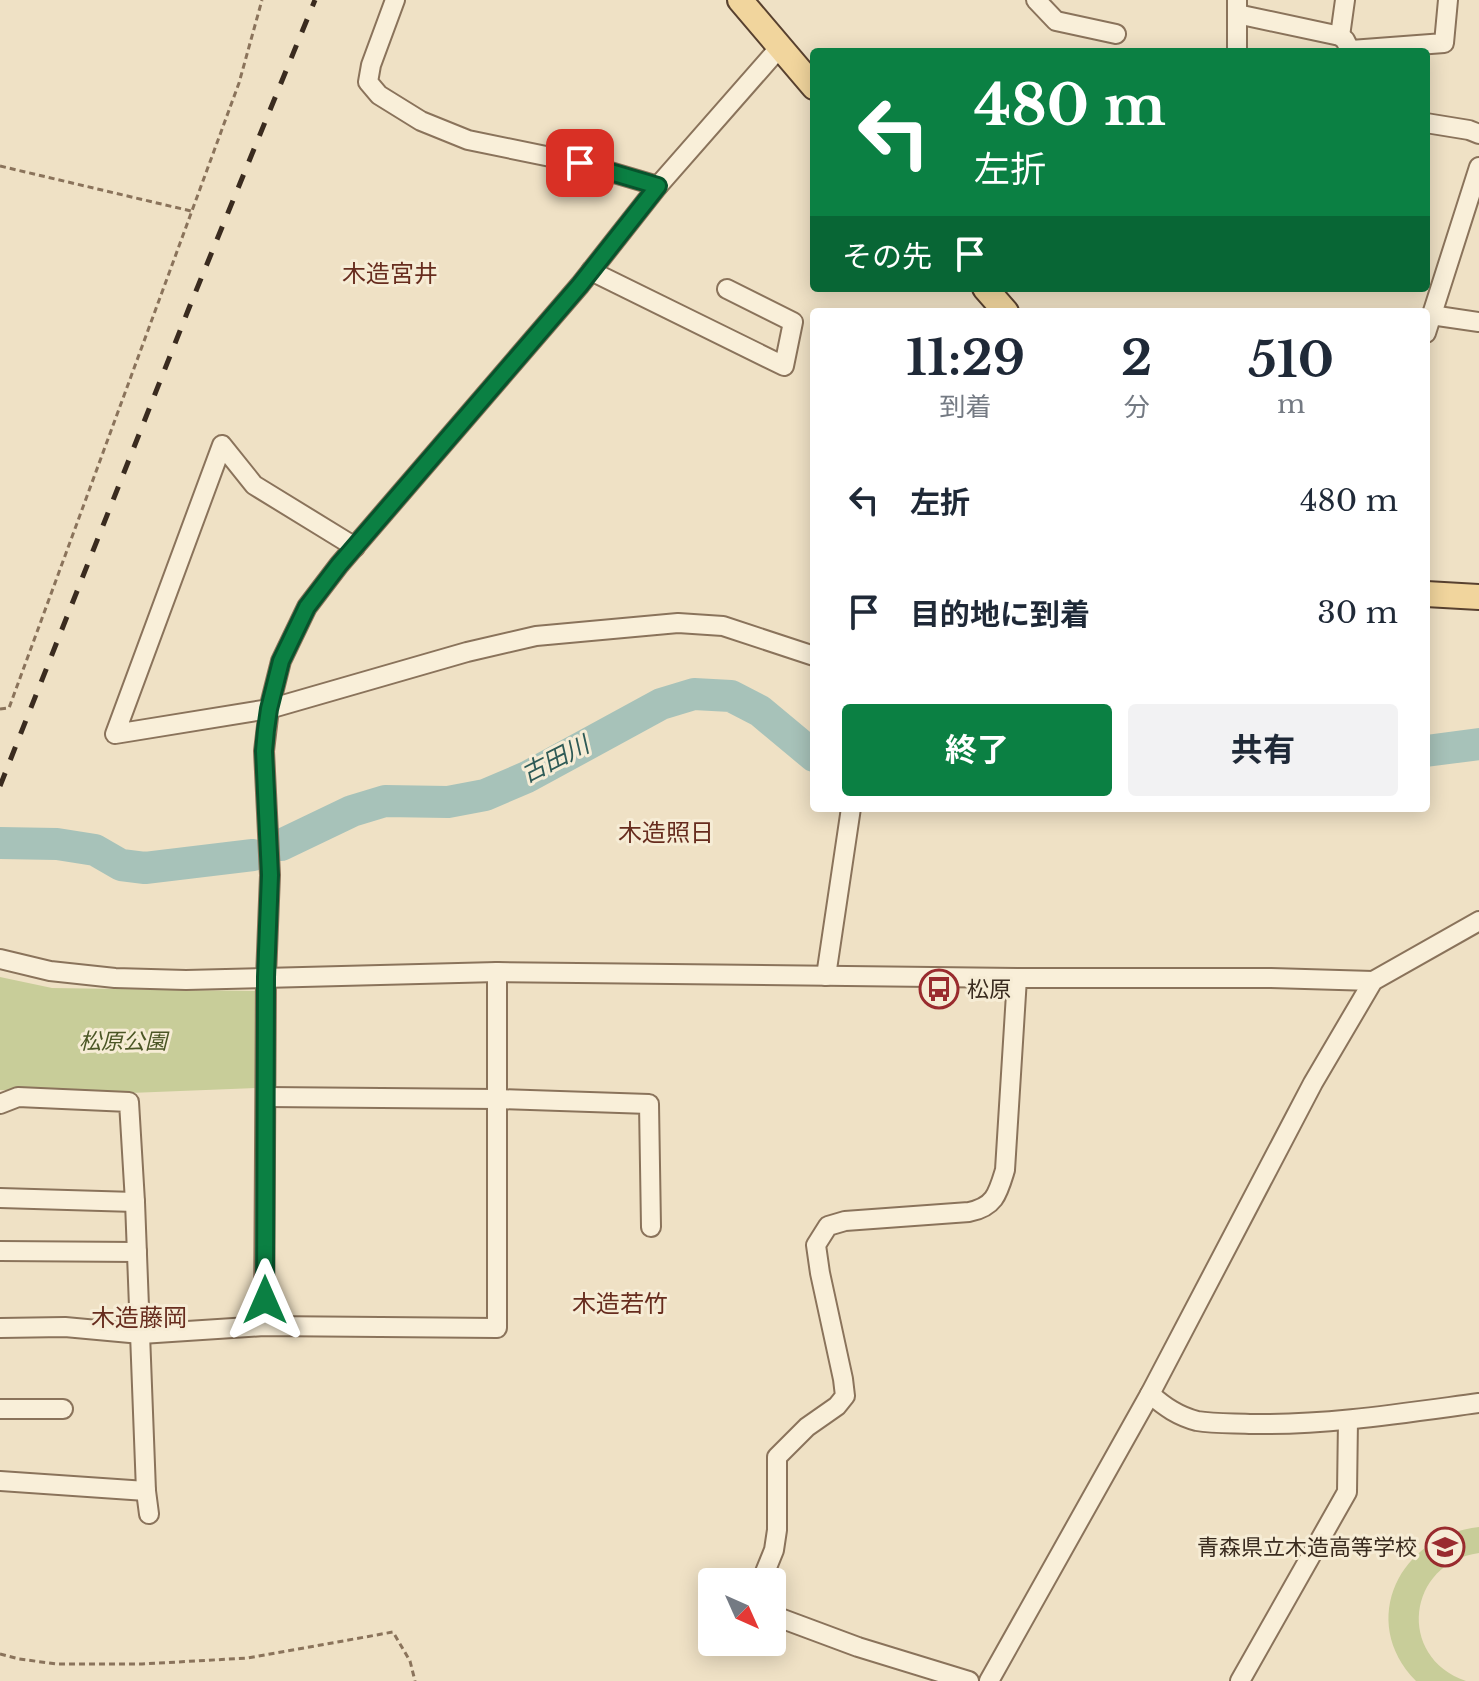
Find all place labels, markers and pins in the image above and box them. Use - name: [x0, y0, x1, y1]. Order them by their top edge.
- pin: [546, 129, 614, 197]
- bus stop icon: 松原: [918, 968, 960, 1010]
- place label: 松原: [967, 976, 1011, 1003]
- school or university icon: 青森県立木造高等学校: [1424, 1526, 1466, 1568]
- place label: 青森県立木造高等学校: [1197, 1534, 1417, 1561]

